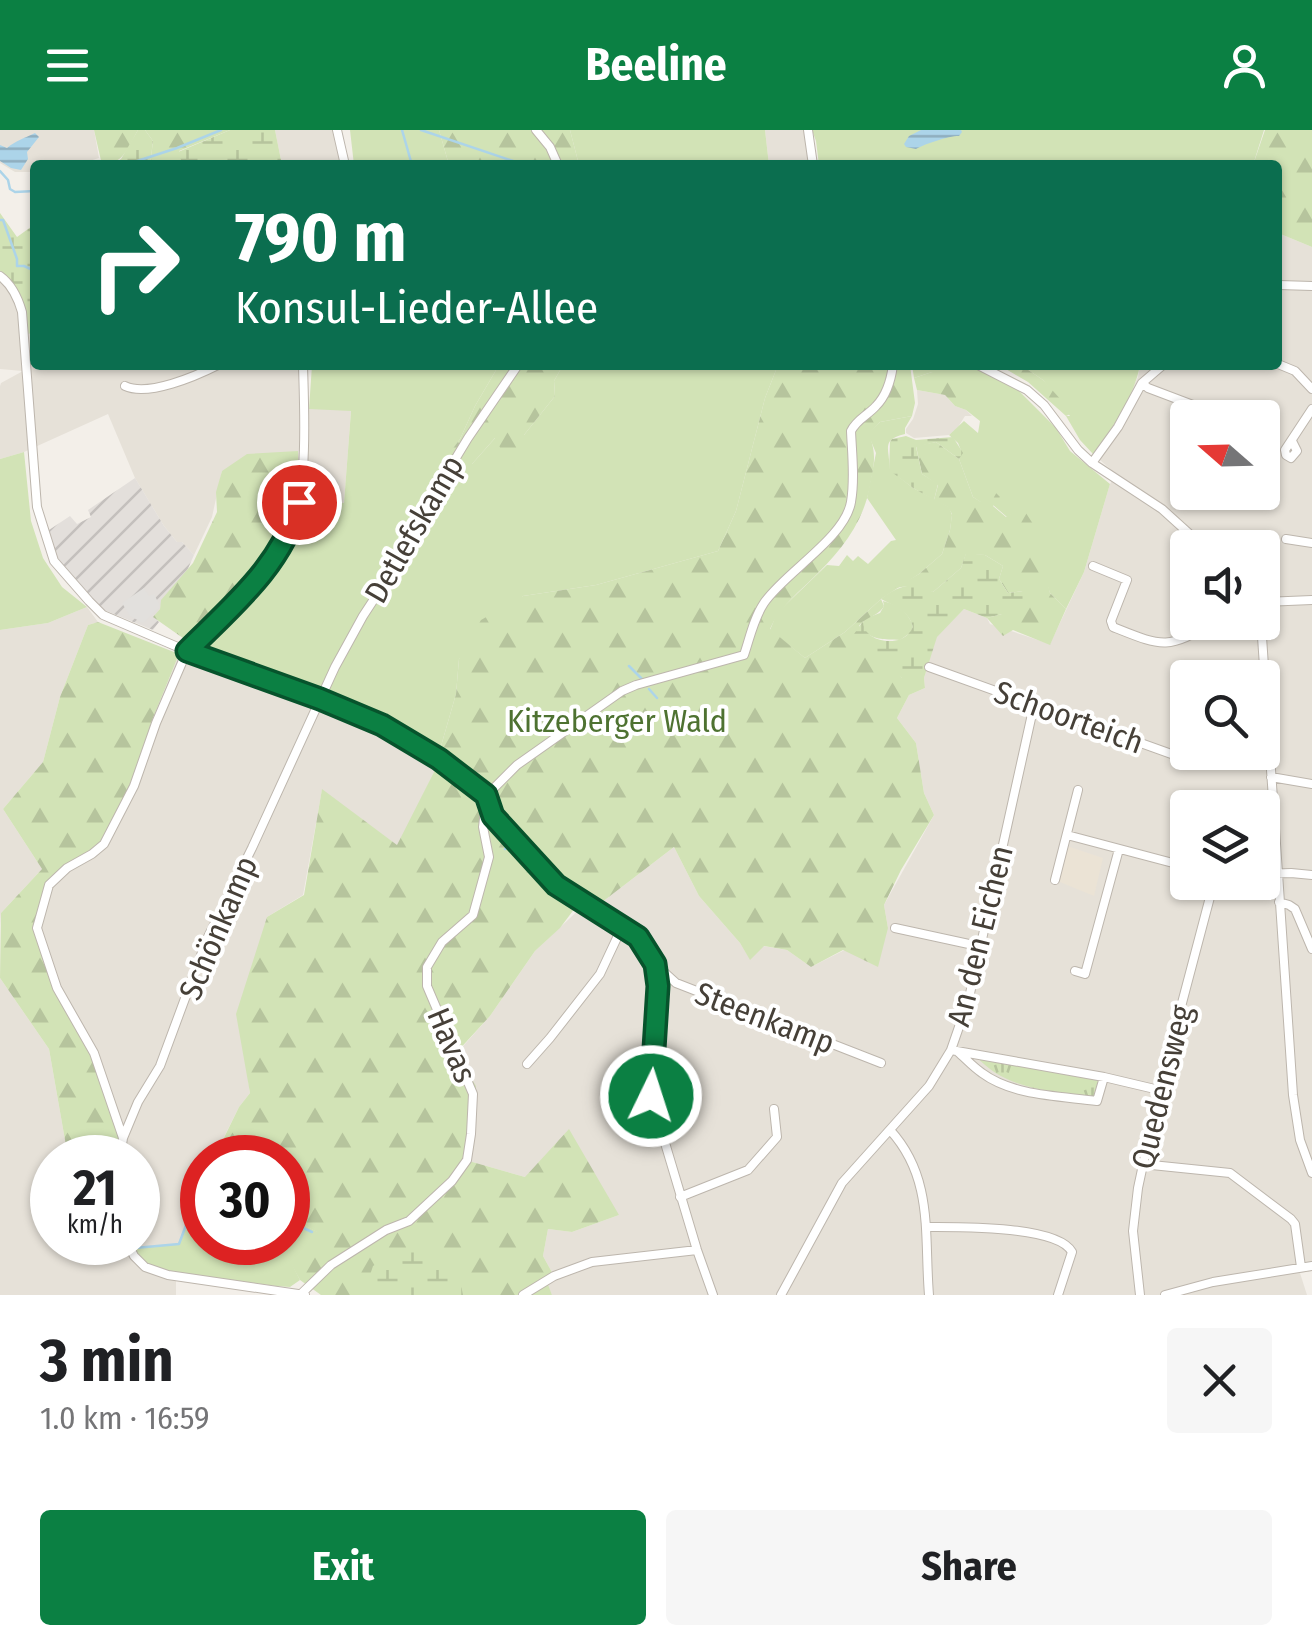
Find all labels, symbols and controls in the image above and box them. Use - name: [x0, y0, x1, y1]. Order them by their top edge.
- icon: menu: [40, 38, 95, 93]
- text: Beeline: [585, 38, 727, 92]
- icon: person: [1217, 38, 1272, 93]
- text: 790 m: [235, 196, 407, 280]
- icon: right: [70, 200, 200, 330]
- text: Konsul-Lieder-Allee: [235, 281, 598, 335]
- north arrow: [1170, 400, 1280, 510]
- map controls: [1170, 400, 1280, 900]
- street label: Detlefskamp: [357, 449, 471, 609]
- pin: [257, 460, 342, 545]
- icon: arrive: [272, 475, 327, 530]
- button: sound: [1170, 530, 1280, 640]
- button: search: [1170, 660, 1280, 770]
- street label: Schoorteich: [989, 673, 1149, 761]
- park label: Kitzeberger Wald: [507, 702, 727, 740]
- button: layers: [1170, 790, 1280, 900]
- street label: An den Eichen: [939, 842, 1021, 1030]
- street label: Schönkamp: [171, 851, 265, 1005]
- street label: Steenkamp: [690, 974, 840, 1062]
- street label: Quedensweg: [1123, 1001, 1201, 1173]
- street label: Havas: [419, 1002, 485, 1088]
- position arrow: [599, 1044, 703, 1148]
- speed limit sign: 30: [180, 1135, 310, 1265]
- text: 21: [73, 1158, 117, 1218]
- text: km/h: [67, 1210, 123, 1240]
- text: 3 min: [40, 1325, 174, 1397]
- button: close: [1167, 1328, 1272, 1433]
- text: 1.0 km · 16:59: [40, 1399, 209, 1437]
- button: Exit: [40, 1510, 646, 1625]
- button: Share: [666, 1510, 1272, 1625]

